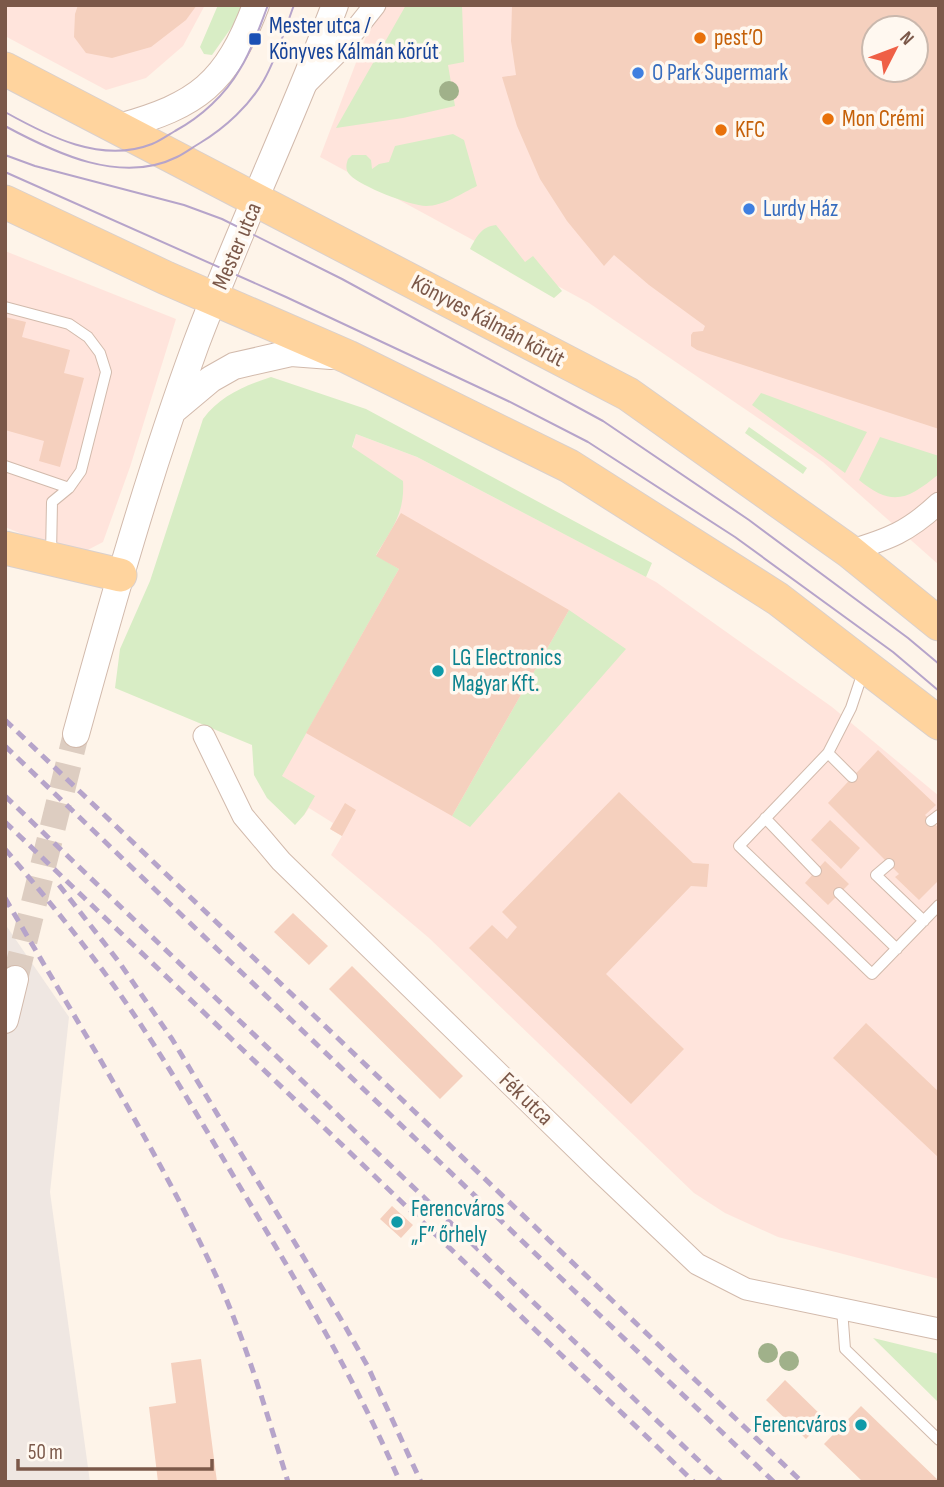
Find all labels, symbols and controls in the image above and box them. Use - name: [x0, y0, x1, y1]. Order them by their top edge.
- place label: Mester utca / Könyves Kálmán körút: [269, 12, 439, 66]
- north arrow: [860, 14, 930, 84]
- place label: pest’O: [714, 24, 763, 52]
- text: N: [895, 27, 918, 50]
- marker: pest’O: [692, 30, 708, 46]
- marker: Mester utca / Könyves Kálmán körút: [247, 31, 263, 47]
- place label: O Park Supermark: [652, 59, 788, 87]
- marker: O Park Supermark: [630, 65, 646, 81]
- place label: Mon Crémi: [842, 105, 924, 133]
- marker: Mon Crémi: [820, 111, 836, 127]
- place label: KFC: [735, 116, 765, 144]
- marker: KFC: [713, 122, 729, 138]
- place label: Lurdy Ház: [763, 195, 838, 223]
- street label: Mester utca: [206, 198, 268, 294]
- marker: Lurdy Ház: [741, 201, 757, 217]
- street label: Könyves Kálmán körút: [406, 269, 570, 373]
- place label: LG Electronics Magyar Kft.: [452, 644, 562, 698]
- marker: LG Electronics Magyar Kft.: [430, 663, 446, 679]
- street label: Fék utca: [493, 1067, 559, 1131]
- place label: Ferencváros „F” őrhely: [411, 1195, 504, 1249]
- marker: Ferencváros „F” őrhely: [389, 1214, 405, 1230]
- place label: Ferencváros: [754, 1411, 847, 1439]
- marker: Ferencváros: [853, 1417, 869, 1433]
- scale bar: [18, 1428, 212, 1472]
- text: 50 m: [28, 1440, 63, 1465]

